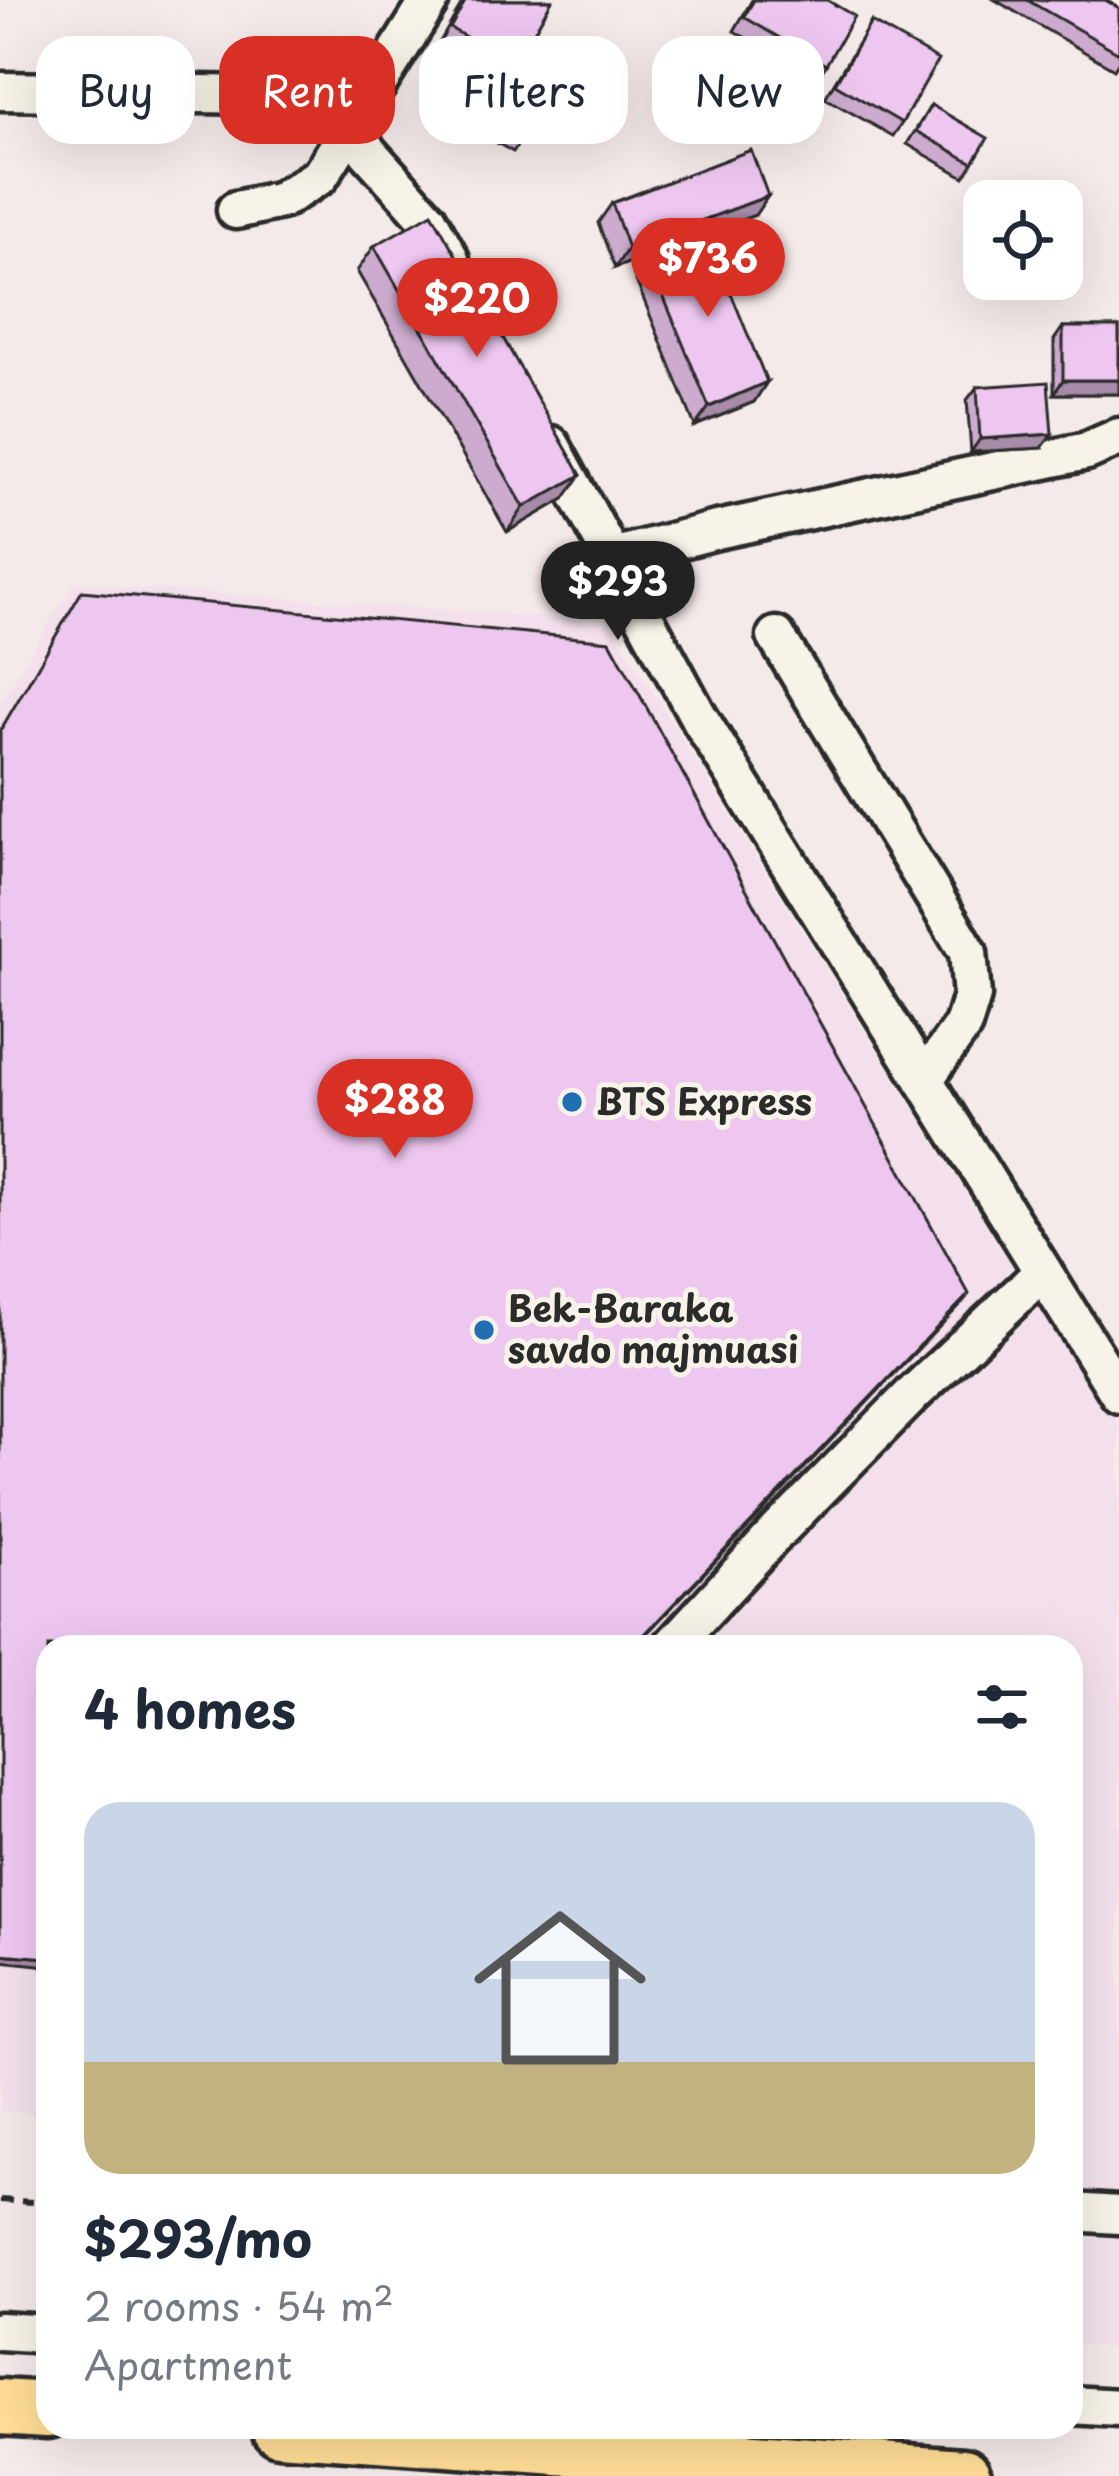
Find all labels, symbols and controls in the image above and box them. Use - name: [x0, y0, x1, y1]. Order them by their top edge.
- chip: Buy: [36, 36, 195, 144]
- chip: Rent: [219, 36, 395, 144]
- chip: Filters: [419, 36, 628, 144]
- chip: New: [652, 36, 824, 144]
- map controls: [963, 180, 1083, 300]
- button: locate: [963, 180, 1083, 300]
- pin: $736: [637, 218, 779, 320]
- text: $736: [658, 227, 758, 286]
- pin: $220: [406, 258, 548, 360]
- text: $220: [424, 267, 530, 326]
- pin: $293: [547, 541, 689, 643]
- text: $293: [568, 550, 668, 609]
- pin: $288: [324, 1059, 466, 1161]
- text: $288: [344, 1068, 446, 1127]
- place label: BTS Express: [596, 1073, 812, 1127]
- marker: BTS Express: [559, 1089, 585, 1115]
- place label: Bek-Baraka savdo majmuasi: [508, 1280, 799, 1375]
- marker: Bek-Baraka savdo majmuasi: [471, 1317, 497, 1343]
- text: 4 homes: [84, 1669, 296, 1746]
- icon: filters: [969, 1674, 1035, 1740]
- icon: home: [452, 1880, 668, 2096]
- text: $293/mo: [84, 2198, 312, 2275]
- text: 2 rooms · 54 m²: [84, 2275, 394, 2334]
- text: Apartment: [84, 2334, 292, 2393]

